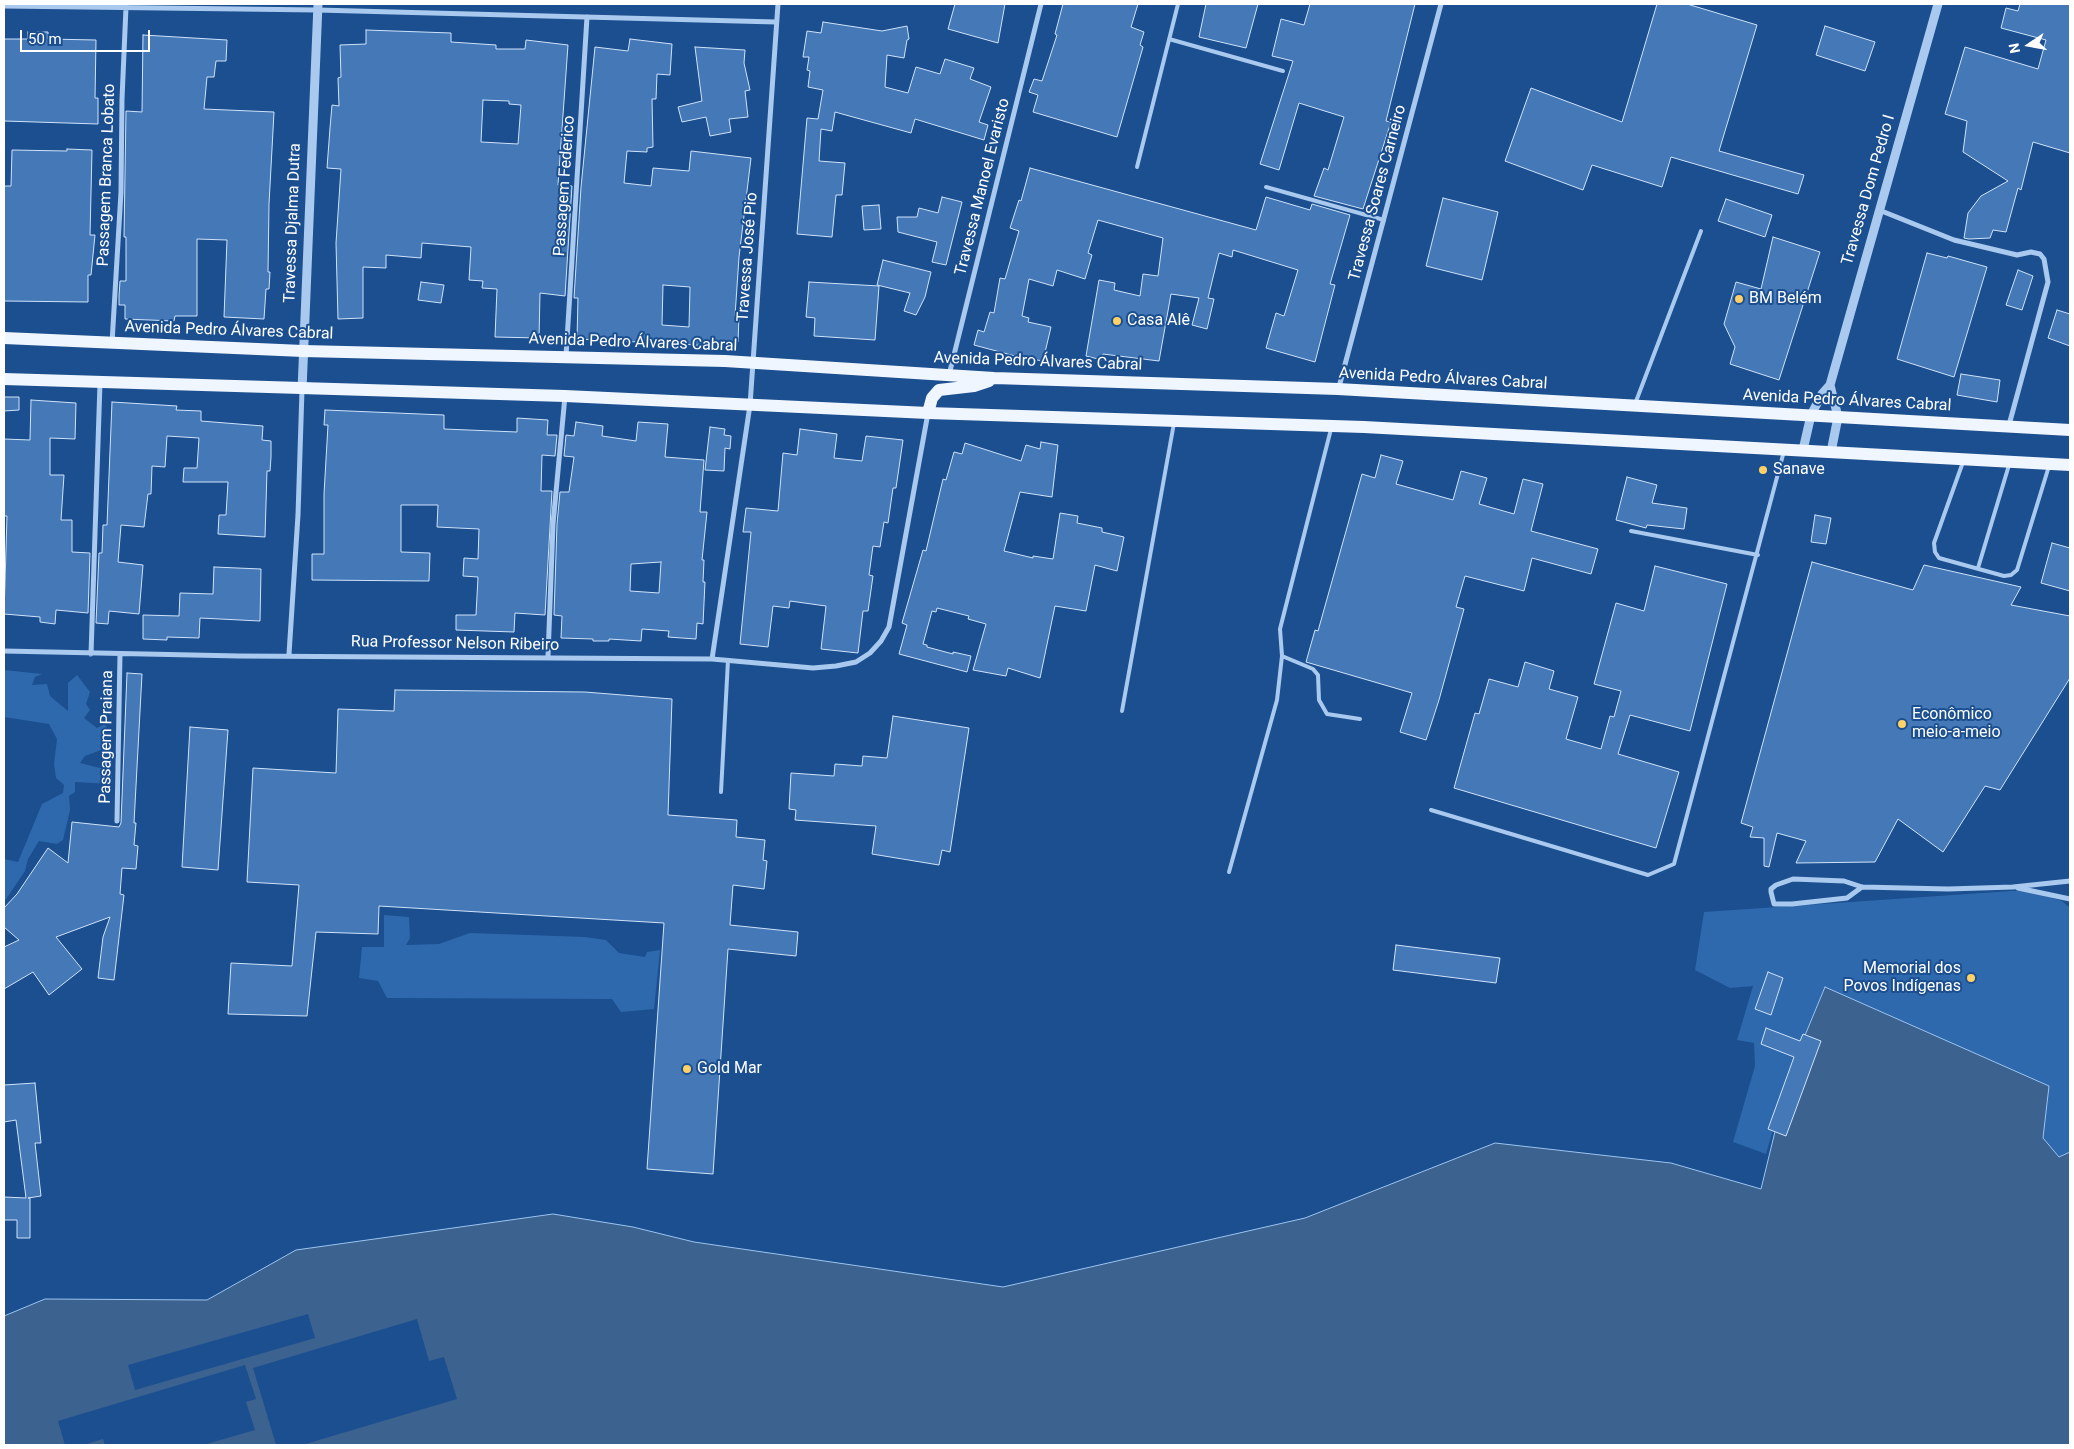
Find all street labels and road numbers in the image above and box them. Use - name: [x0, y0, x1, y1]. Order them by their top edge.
- street label: Passagem Branca Lobato: [94, 83, 120, 267]
- street label: Travessa Manoel Evaristo: [952, 96, 1014, 278]
- street label: Travessa Soares Carneiro: [1345, 103, 1411, 283]
- street label: Travessa Dom Pedro I: [1838, 112, 1900, 268]
- street label: Passagem Federico: [551, 115, 579, 257]
- street label: Travessa Djalma Dutra: [281, 143, 305, 303]
- street label: Travessa José Pio: [734, 192, 762, 322]
- street label: Avenida Pedro Álvares Cabral: [124, 318, 334, 344]
- street label: Avenida Pedro Álvares Cabral: [528, 330, 738, 356]
- street label: Avenida Pedro Álvares Cabral: [933, 349, 1143, 375]
- street label: Avenida Pedro Álvares Cabral: [1338, 364, 1548, 394]
- street label: Avenida Pedro Álvares Cabral: [1742, 386, 1952, 416]
- street label: Rua Professor Nelson Ribeiro: [351, 633, 559, 655]
- street label: Passagem Praiana: [96, 670, 118, 804]

